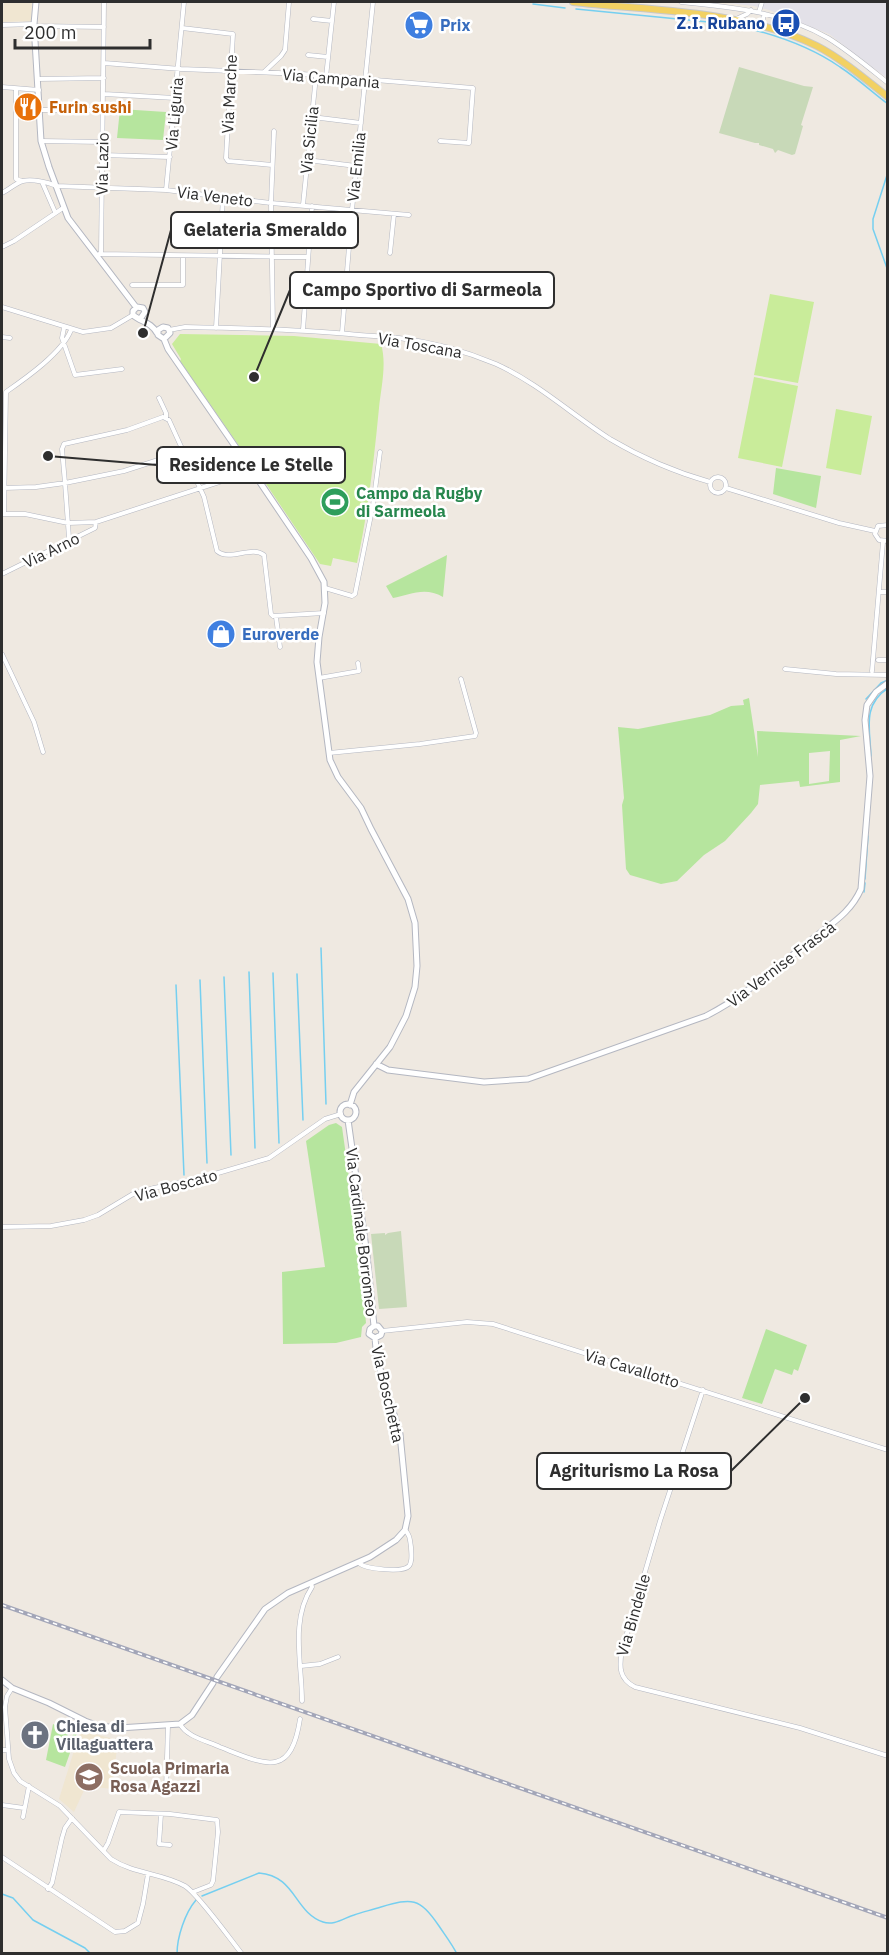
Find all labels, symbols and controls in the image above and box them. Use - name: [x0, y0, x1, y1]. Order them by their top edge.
- bus stop icon: Z.I. Rubano: [770, 7, 802, 39]
- supermarket icon: Prix: [403, 9, 435, 41]
- scale bar: [15, 12, 150, 50]
- place label: Z.I. Rubano: [676, 13, 765, 33]
- place label: Prix: [440, 15, 470, 35]
- text: 200 m: [24, 21, 76, 44]
- street label: Via Marche: [217, 54, 241, 134]
- street label: Via Campania: [281, 64, 381, 92]
- street label: Via Liguria: [161, 76, 187, 152]
- restaurant icon: Furin sushi: [12, 91, 44, 123]
- place label: Furin sushi: [49, 97, 132, 117]
- street label: Via Sicilia: [295, 105, 323, 175]
- street label: Via Emilia: [342, 131, 370, 203]
- street label: Via Lazio: [91, 132, 113, 196]
- street label: Via Veneto: [176, 181, 254, 211]
- callout: Gelateria Smeraldo: [171, 212, 358, 248]
- text: Gelateria Smeraldo: [183, 218, 347, 241]
- callout: Campo Sportivo di Sarmeola: [290, 272, 554, 308]
- text: Campo Sportivo di Sarmeola: [302, 278, 542, 301]
- street label: Via Toscana: [376, 328, 464, 362]
- callout: Residence Le Stelle: [157, 447, 345, 483]
- text: Residence Le Stelle: [169, 453, 333, 476]
- place label: Campo da Rugby di Sarmeola: [356, 483, 483, 521]
- sports icon: Campo da Rugby di Sarmeola: [319, 486, 351, 518]
- street label: Via Arno: [20, 528, 82, 572]
- shop icon: Euroverde: [205, 618, 237, 650]
- place label: Euroverde: [242, 624, 319, 644]
- street label: Via Vernise Frascà: [723, 916, 840, 1011]
- street label: Via Cardinale Borromeo: [342, 1146, 382, 1318]
- street label: Via Boscato: [133, 1164, 219, 1206]
- street label: Via Boschetta: [367, 1344, 409, 1445]
- street label: Via Cavallotto: [582, 1344, 682, 1392]
- callout: Agriturismo La Rosa: [537, 1453, 731, 1489]
- text: Agriturismo La Rosa: [549, 1459, 719, 1482]
- street label: Via Bindelle: [612, 1571, 654, 1659]
- place label: Chiesa di Villaguattera: [56, 1716, 153, 1754]
- church icon: Chiesa di Villaguattera: [19, 1719, 51, 1751]
- place label: Scuola Primaria Rosa Agazzi: [110, 1758, 229, 1796]
- school or university icon: Scuola Primaria Rosa Agazzi: [73, 1761, 105, 1793]

